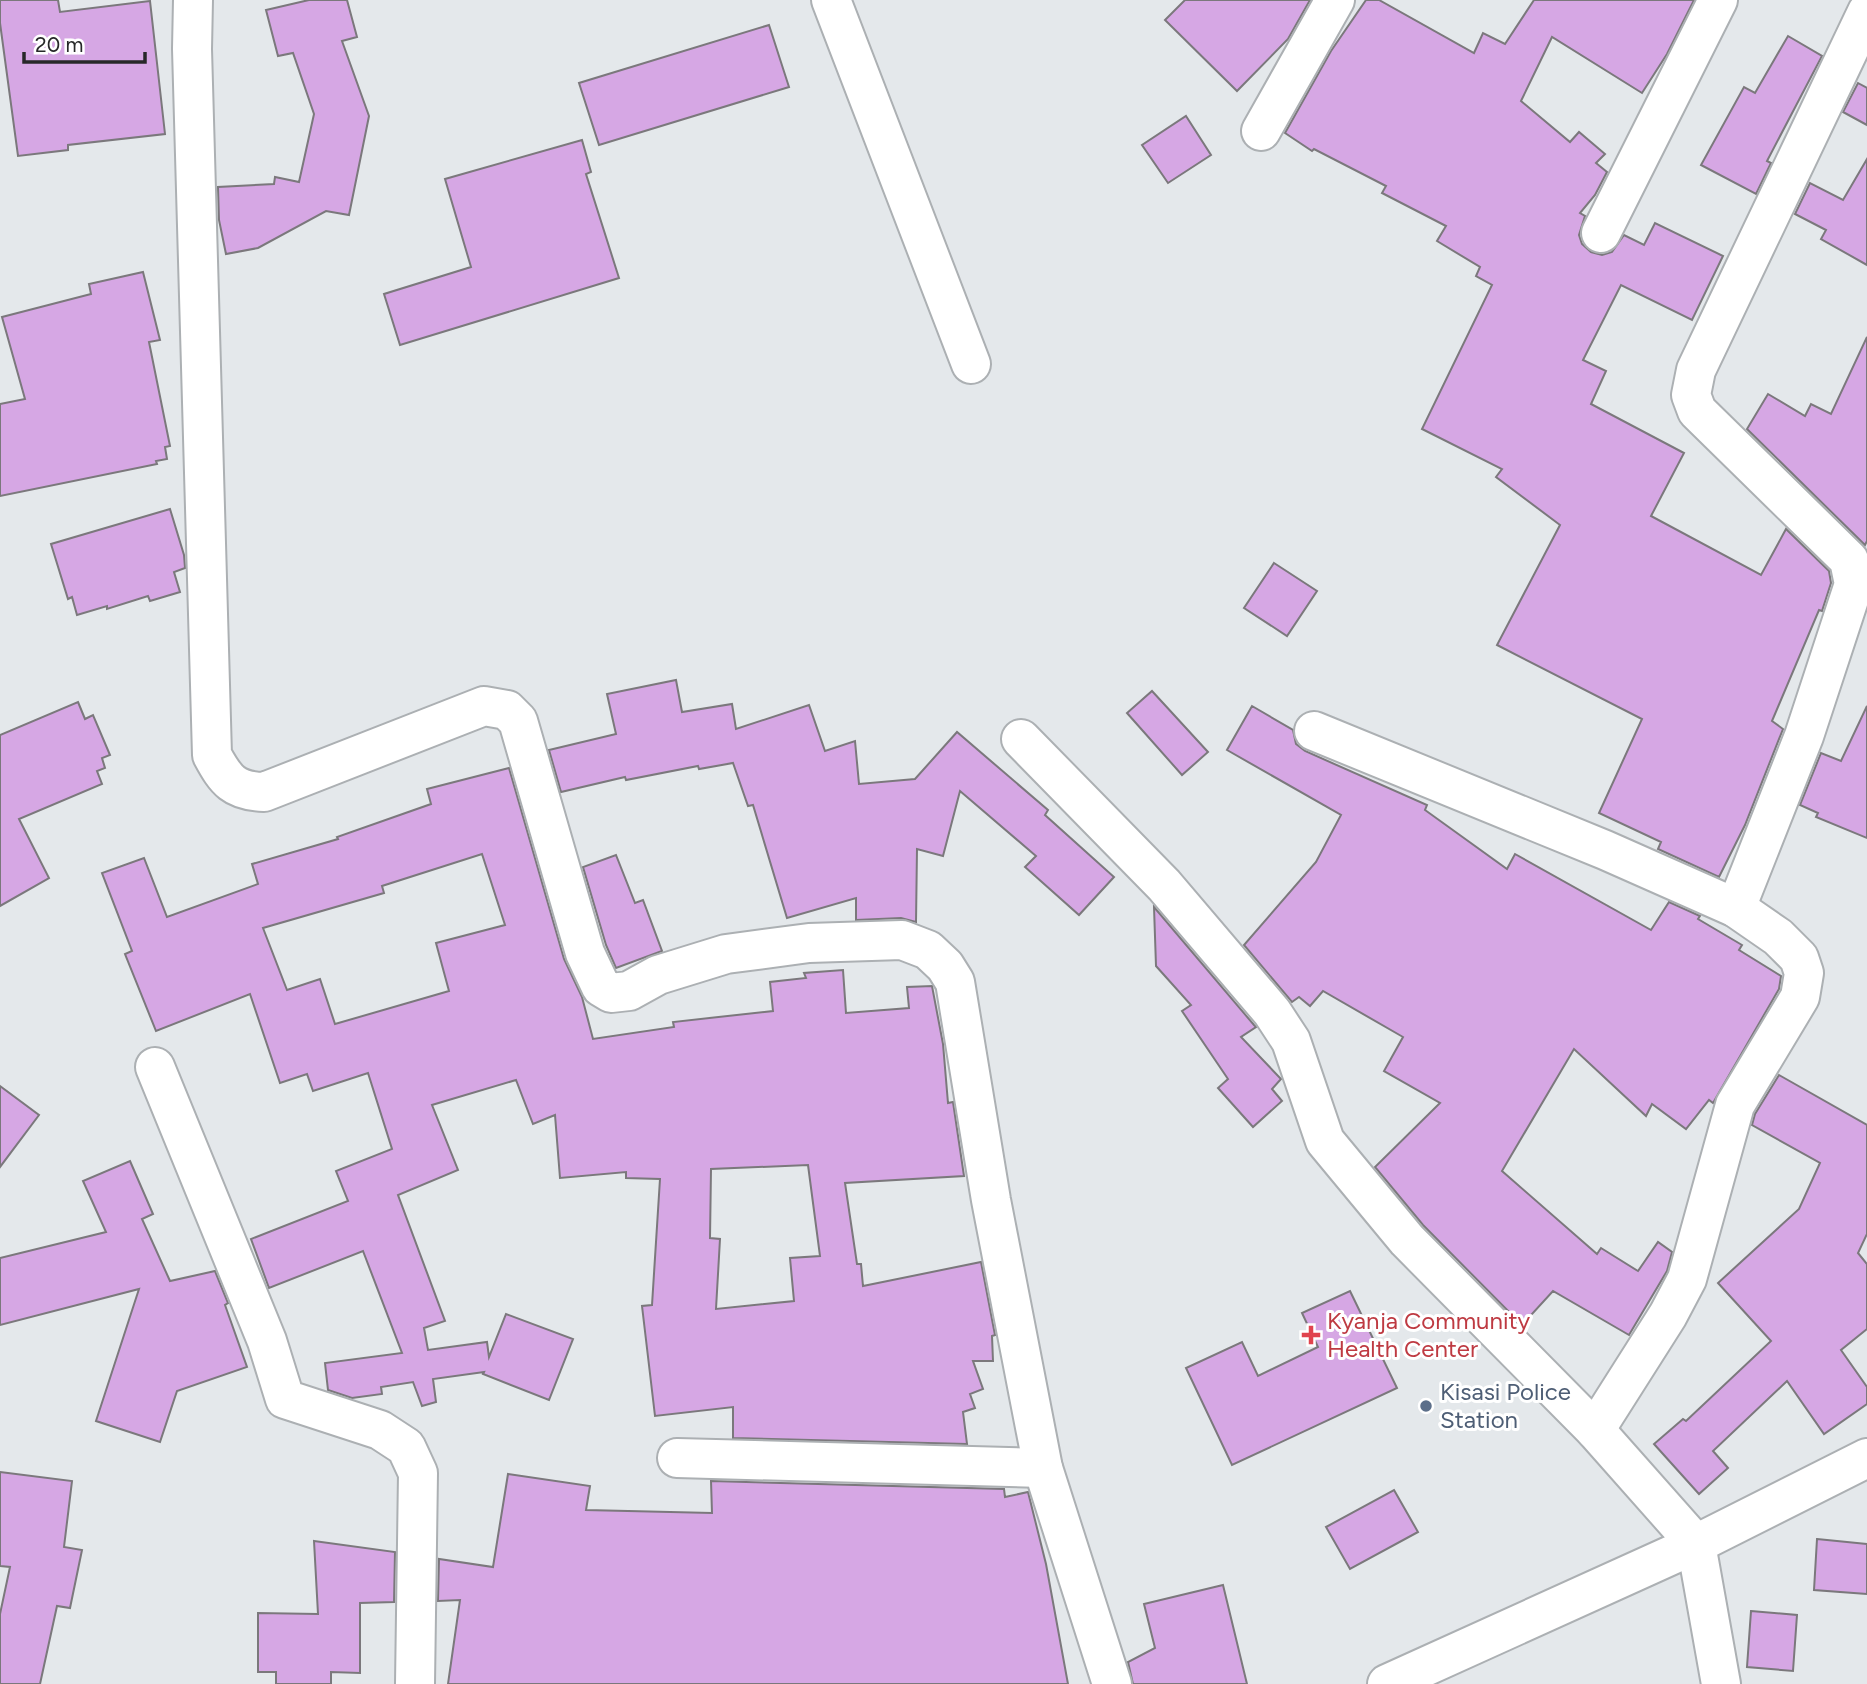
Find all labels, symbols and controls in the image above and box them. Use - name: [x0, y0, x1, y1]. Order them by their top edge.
- scale bar: [24, 21, 145, 65]
- text: 20 m: [35, 32, 83, 57]
- place label: Kyanja Community Health Center: [1327, 1306, 1531, 1363]
- marker: Kyanja Community Health Center: [1301, 1325, 1321, 1345]
- place label: Kisasi Police Station: [1440, 1377, 1571, 1434]
- marker: Kisasi Police Station: [1418, 1398, 1434, 1414]

